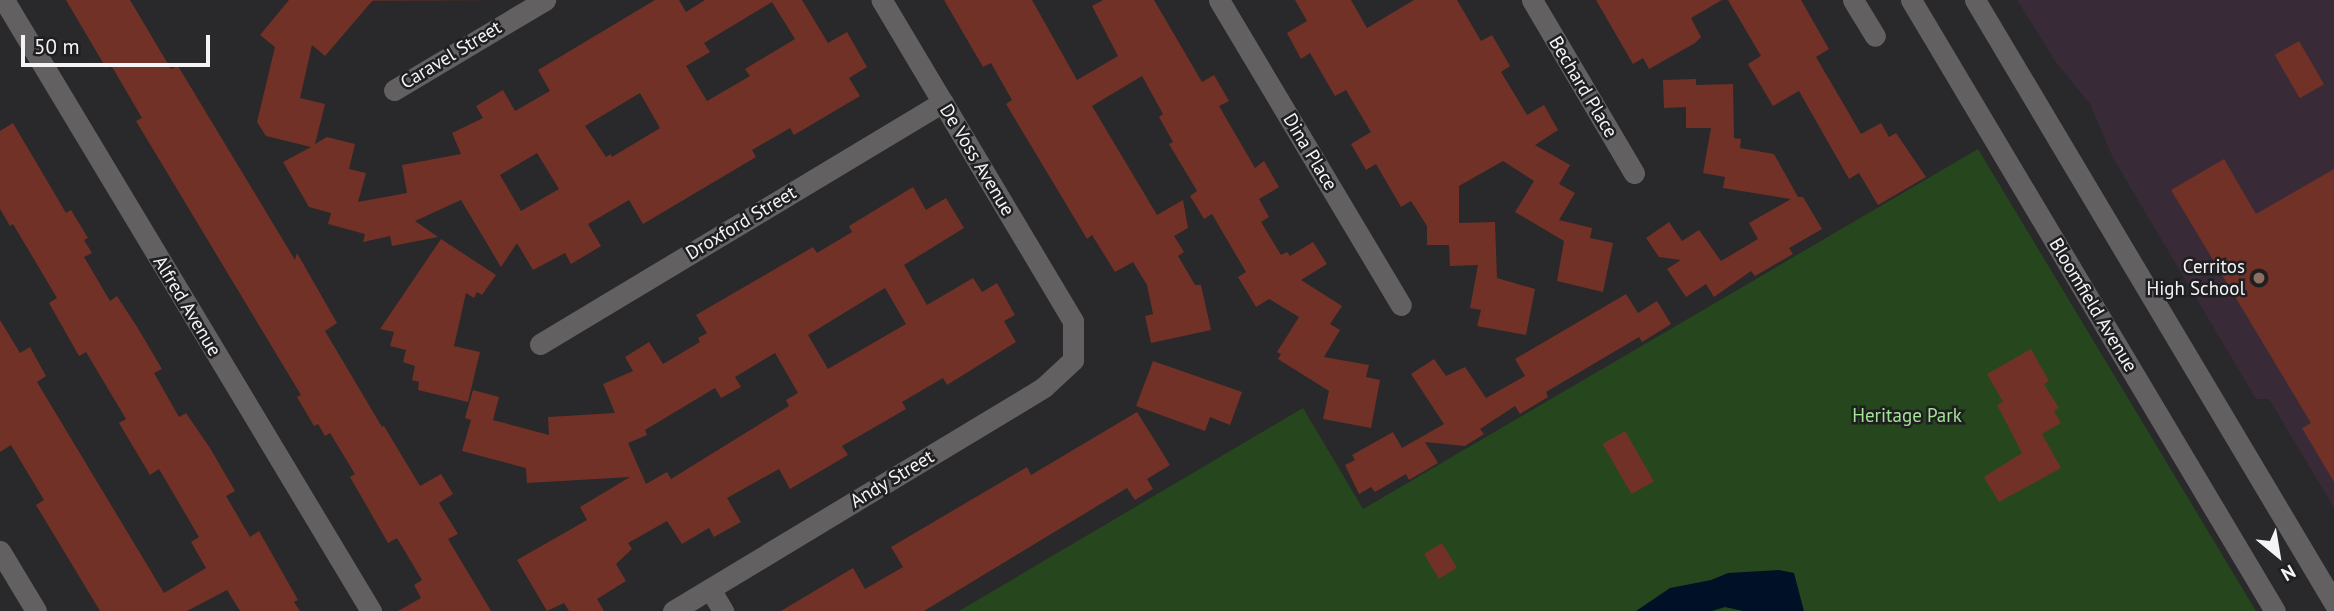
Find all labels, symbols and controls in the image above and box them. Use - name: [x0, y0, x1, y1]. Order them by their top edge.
- street label: Caravel Street: [396, 16, 506, 94]
- scale bar: [24, 21, 214, 65]
- street label: Bechard Place: [1544, 32, 1622, 142]
- text: 50 m: [34, 33, 80, 60]
- street label: De Voss Avenue: [934, 100, 1020, 220]
- street label: Dina Place: [1278, 109, 1342, 195]
- street label: Droxford Street: [682, 181, 800, 265]
- street label: Bloomfield Avenue: [2044, 234, 2142, 376]
- street label: Alfred Avenue: [148, 251, 226, 361]
- place label: Cerritos High School: [2147, 256, 2245, 300]
- marker: Cerritos High School: [2251, 270, 2267, 286]
- park label: Heritage Park: [1852, 405, 1962, 427]
- street label: Andy Street: [846, 445, 938, 513]
- north arrow: [2243, 520, 2313, 590]
- text: N: [2277, 560, 2300, 587]

